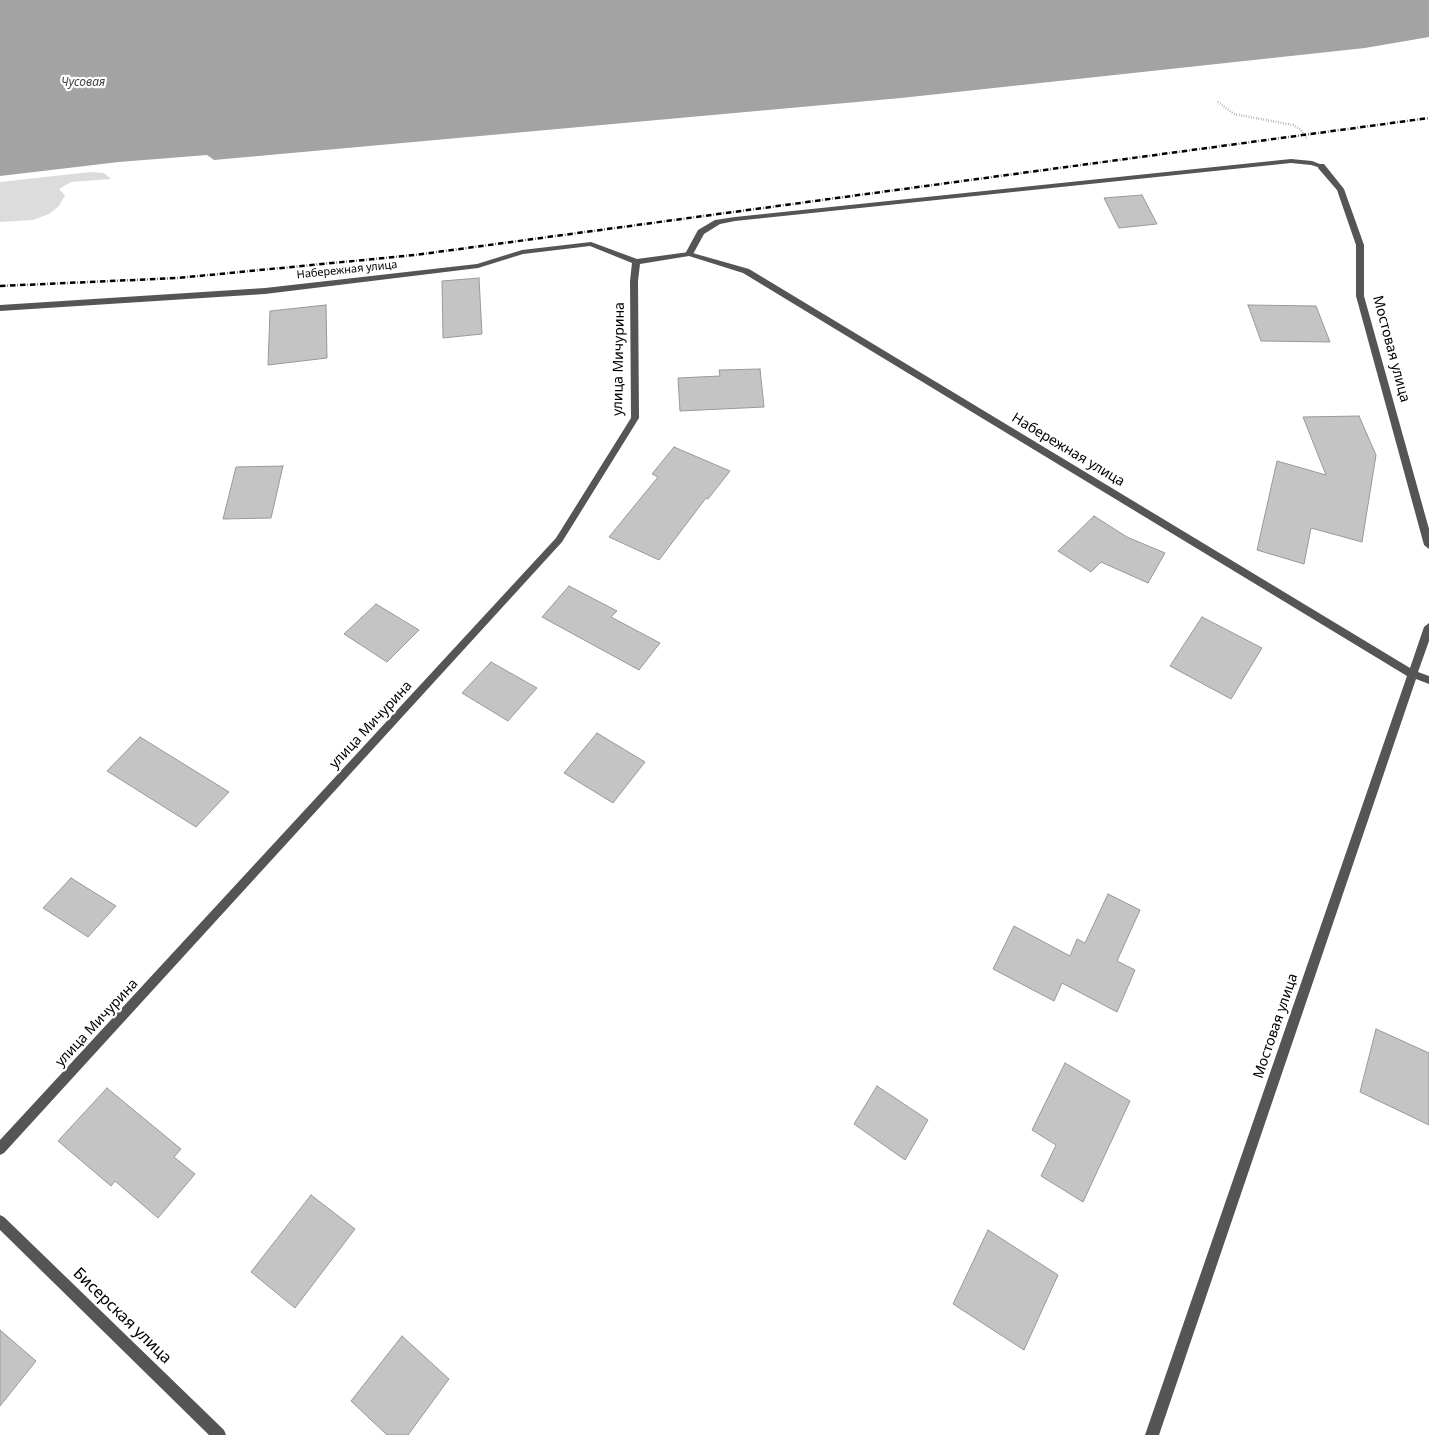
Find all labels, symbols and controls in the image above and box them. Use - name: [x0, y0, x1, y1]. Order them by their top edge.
- water label: Чусовая: [61, 76, 105, 90]
- street label: Набережная улица: [296, 258, 398, 282]
- street label: Мостовая улица: [1369, 294, 1413, 404]
- street label: улица Мичурина: [610, 302, 628, 416]
- street label: Набережная улица: [1009, 410, 1127, 490]
- street label: улица Мичурина: [326, 678, 416, 772]
- street label: Мостовая улица: [1250, 971, 1302, 1081]
- street label: улица Мичурина: [52, 976, 142, 1070]
- street label: Бисерская улица: [69, 1264, 175, 1368]

